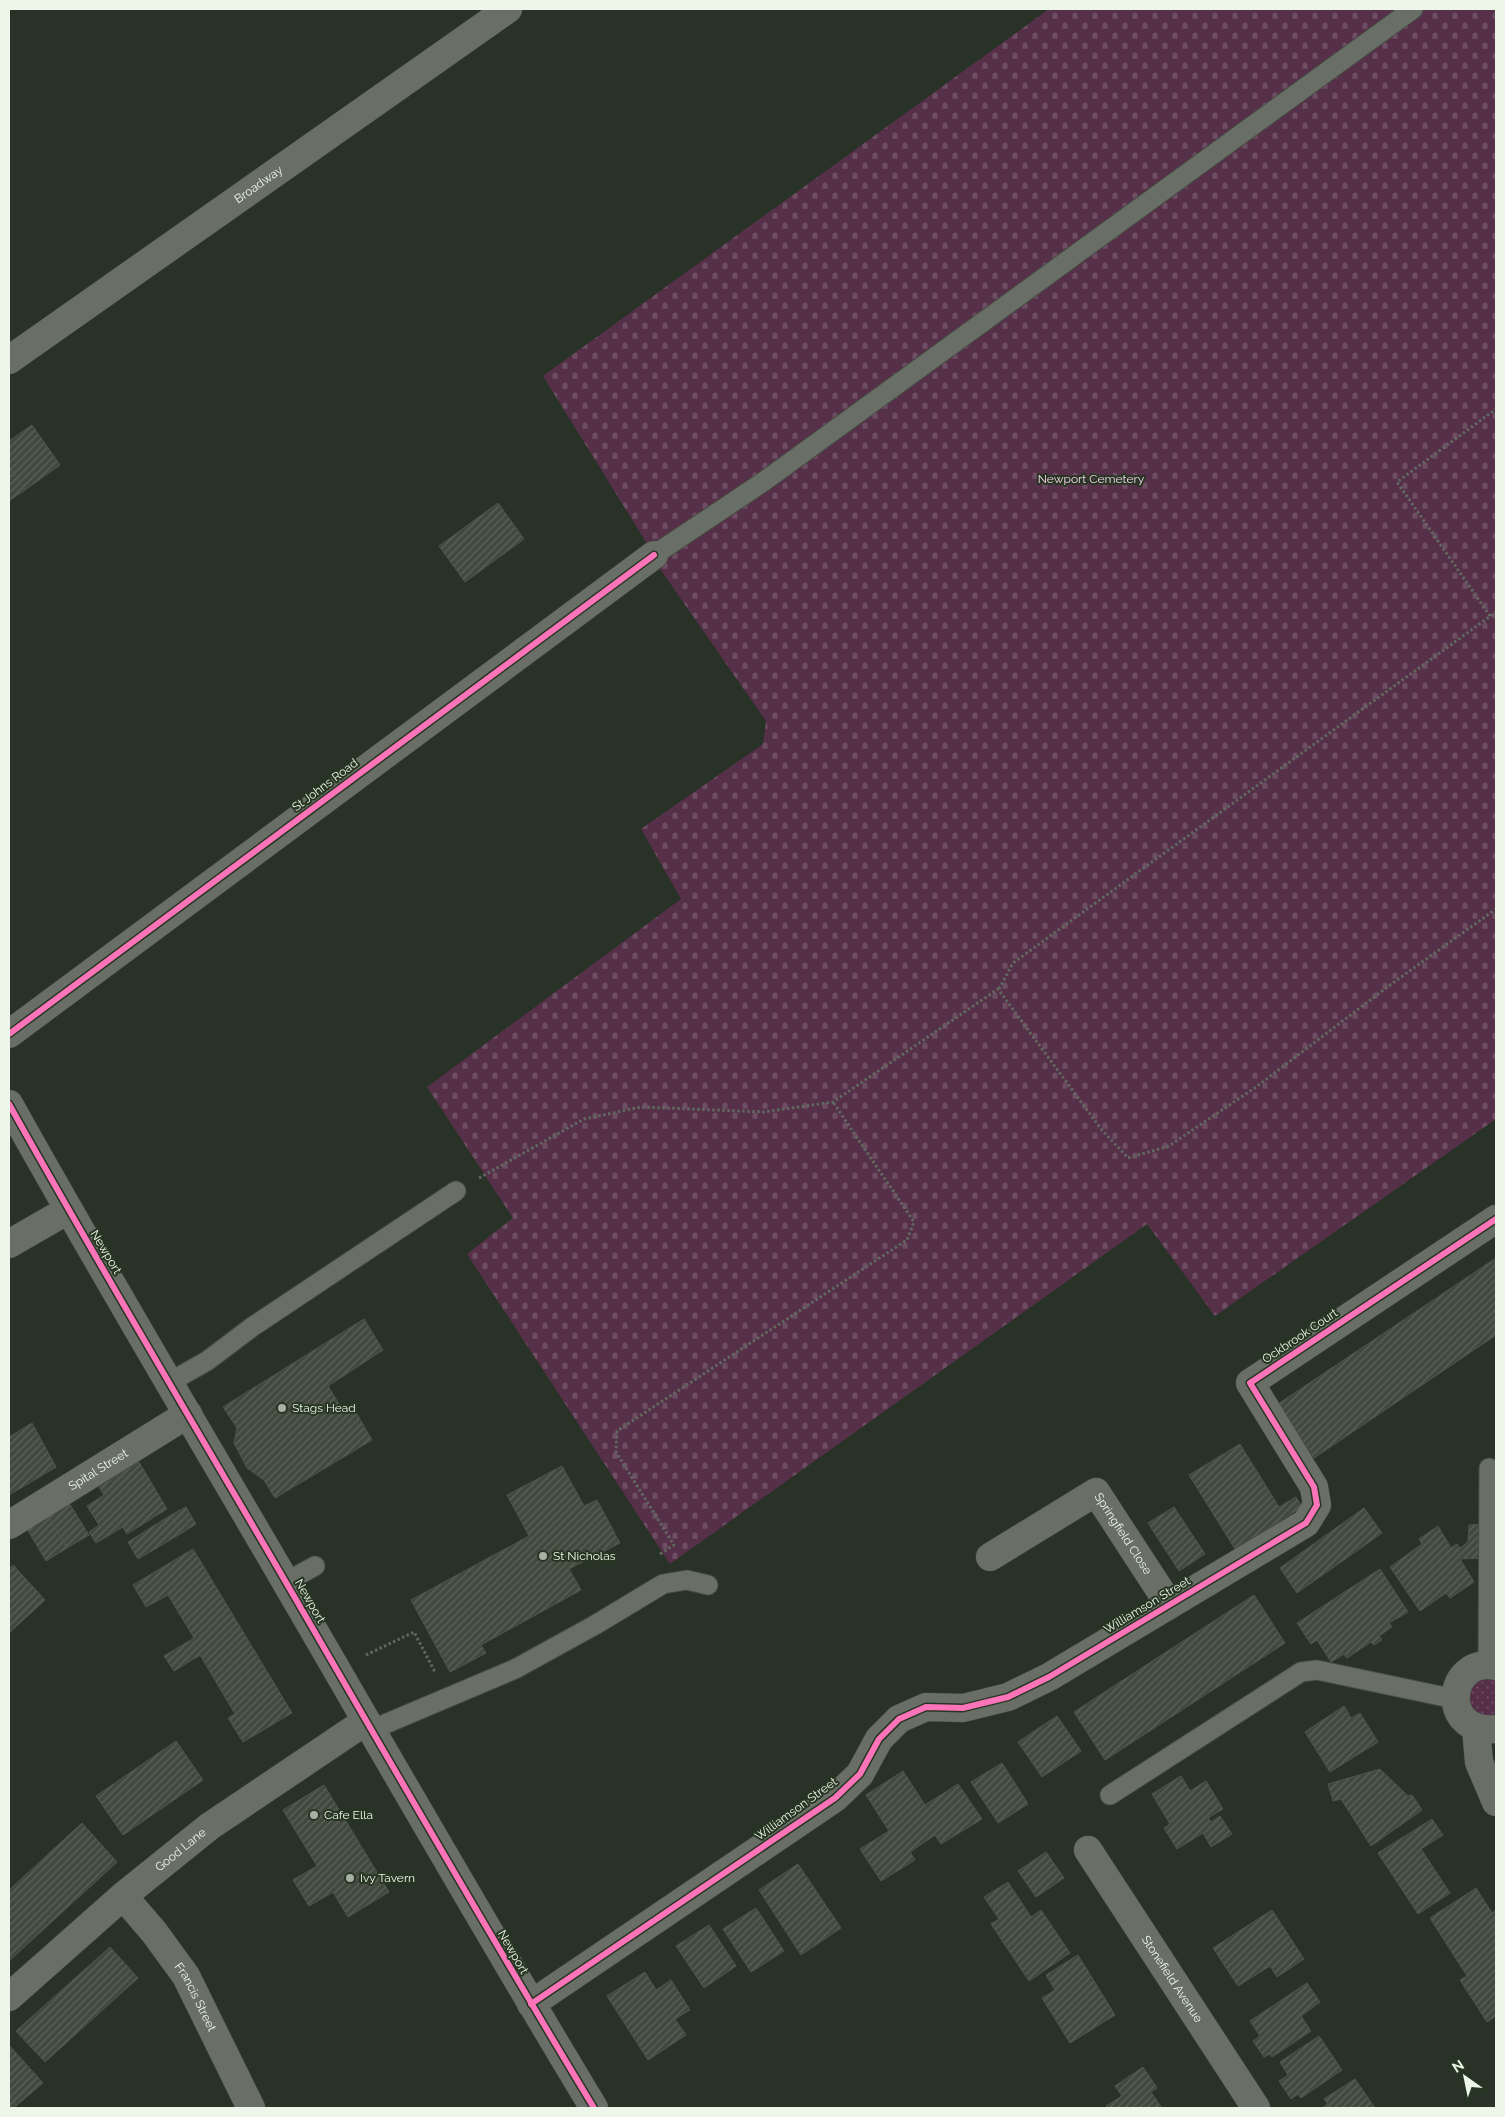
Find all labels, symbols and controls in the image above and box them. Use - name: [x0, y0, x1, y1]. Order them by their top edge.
- street label: Broadway: [232, 163, 286, 206]
- park label: Newport Cemetery: [1038, 472, 1145, 486]
- street label: St Johns Road: [289, 756, 361, 814]
- street label: Newport: [87, 1228, 125, 1276]
- street label: Ockbrook Court: [1260, 1306, 1340, 1366]
- place label: Stags Head: [292, 1401, 356, 1415]
- marker: Stags Head: [276, 1402, 288, 1414]
- street label: Spital Street: [66, 1446, 130, 1493]
- street label: Springfield Close: [1091, 1490, 1155, 1577]
- place label: St Nicholas: [553, 1549, 616, 1563]
- marker: St Nicholas: [537, 1550, 549, 1562]
- street label: Williamson Street: [1101, 1574, 1193, 1636]
- street label: Newport: [292, 1576, 328, 1626]
- street label: Williamson Street: [752, 1774, 840, 1844]
- place label: Cafe Ella: [324, 1808, 373, 1822]
- marker: Cafe Ella: [308, 1809, 320, 1821]
- street label: Good Lane: [152, 1825, 209, 1874]
- place label: Ivy Tavern: [360, 1871, 415, 1885]
- marker: Ivy Tavern: [344, 1872, 356, 1884]
- street label: Newport: [495, 1927, 531, 1977]
- street label: Stonefield Avenue: [1139, 1933, 1205, 2025]
- street label: Francis Street: [172, 1960, 219, 2034]
- north arrow: [1440, 2052, 1490, 2102]
- text: N: [1449, 2056, 1467, 2076]

